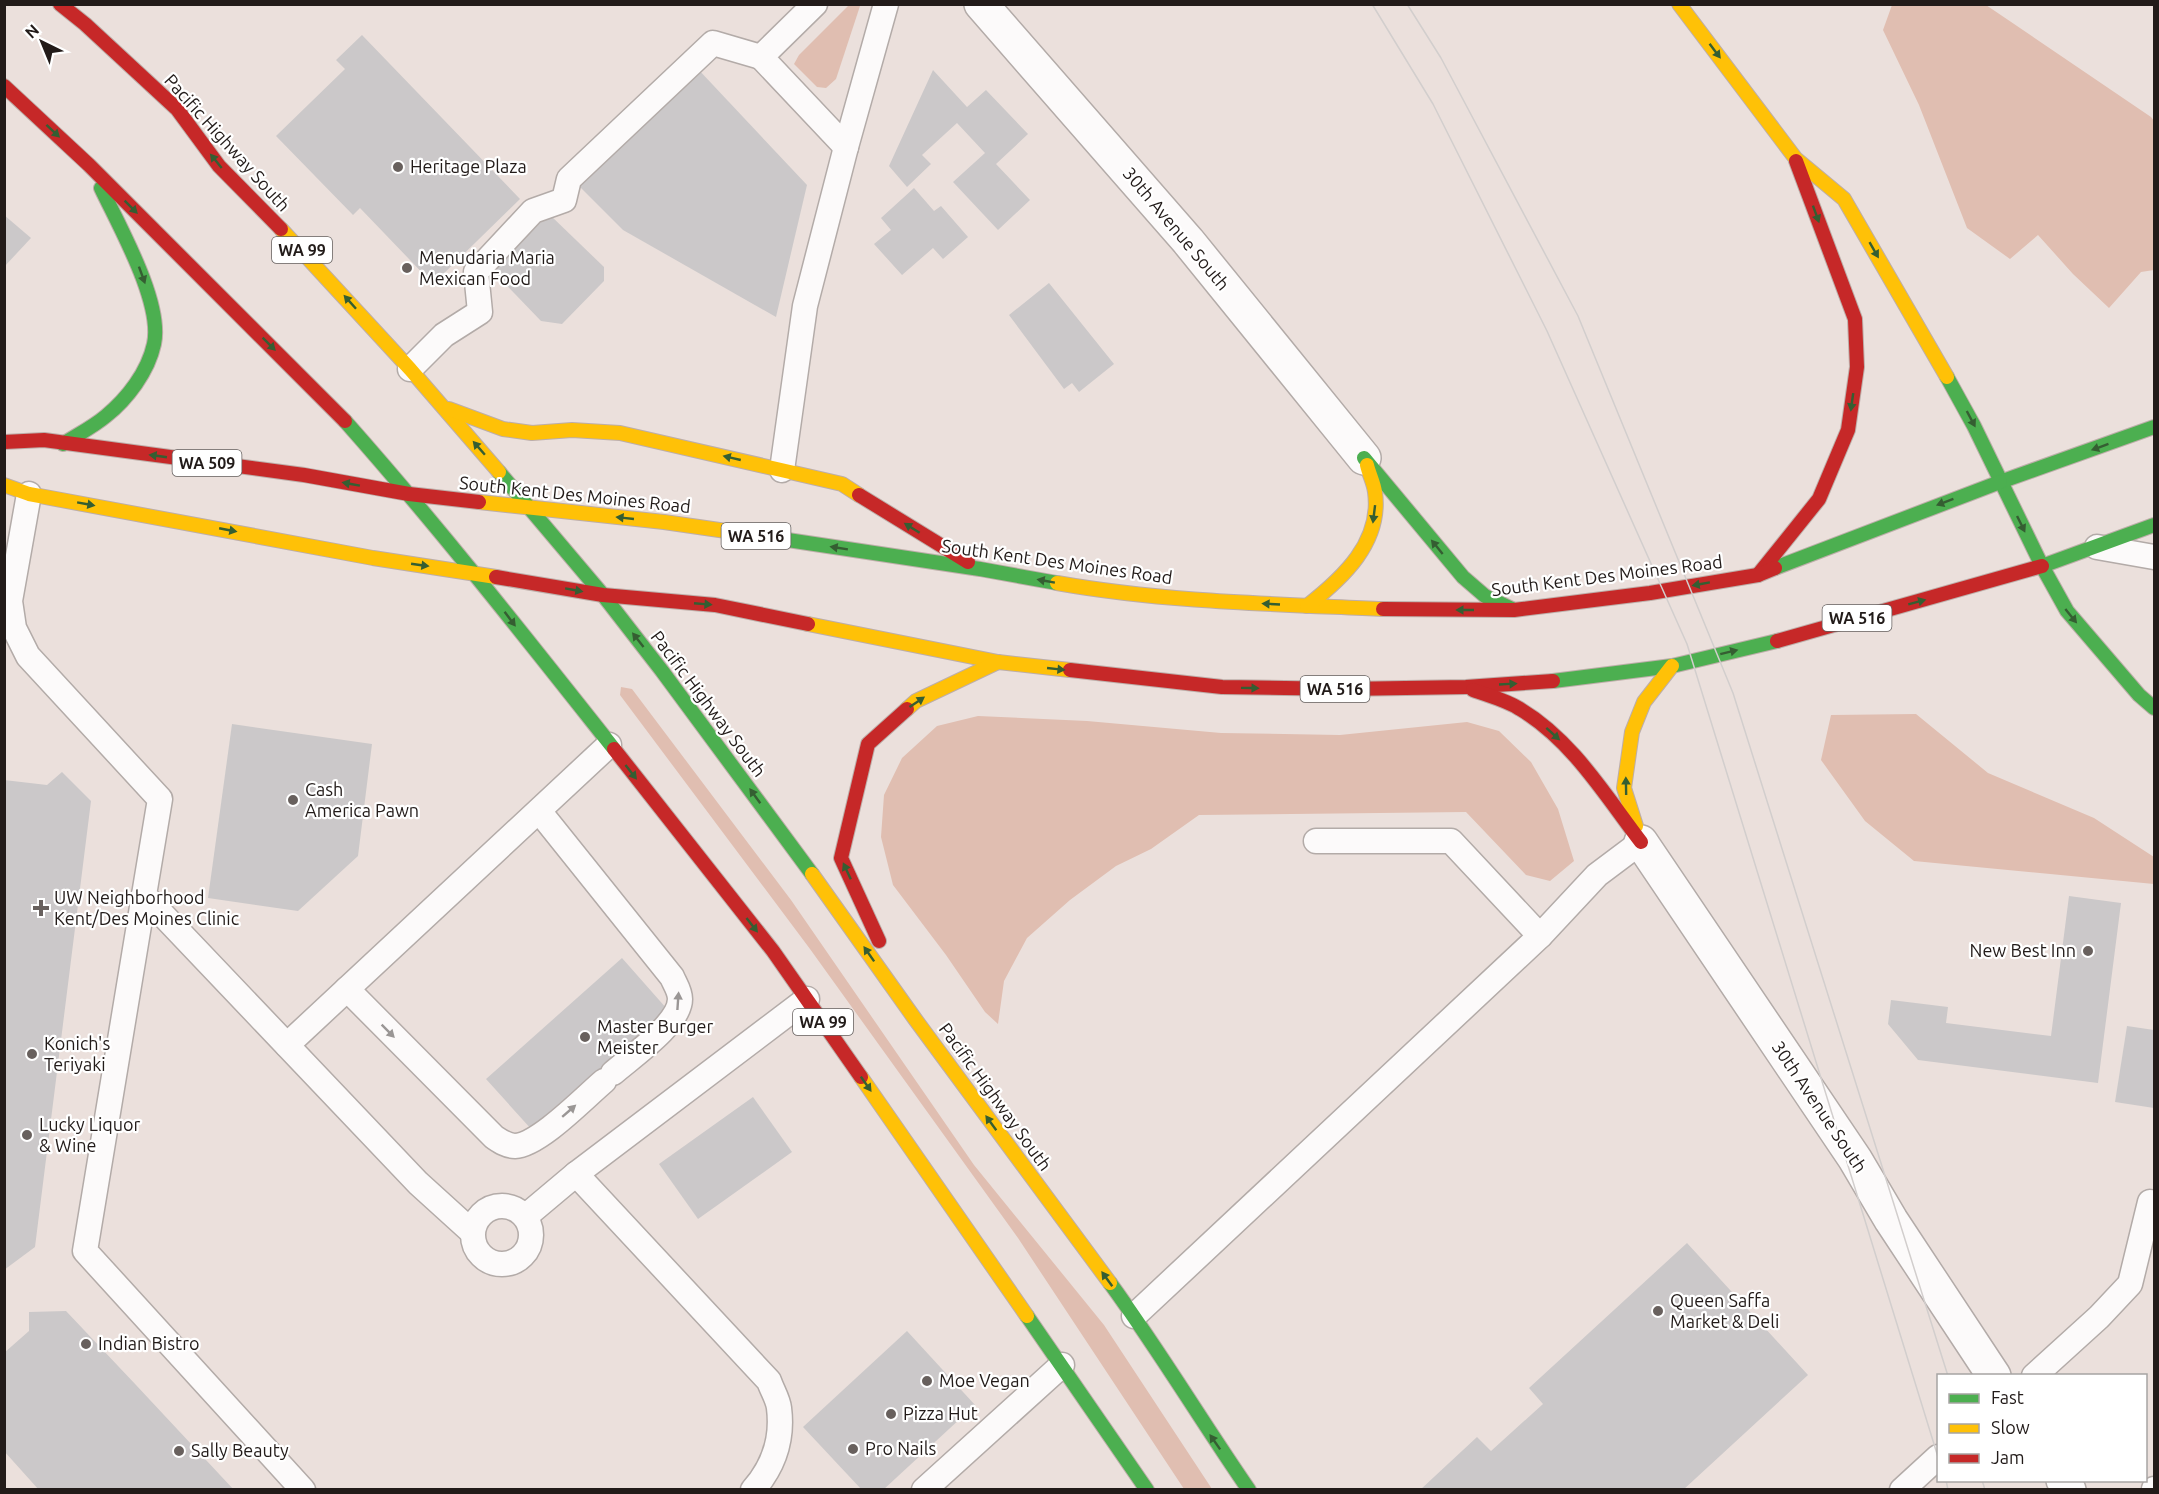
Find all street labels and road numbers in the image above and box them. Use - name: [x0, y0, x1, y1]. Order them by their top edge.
- street label: Pacific Highway South: [161, 70, 295, 215]
- street label: 30th Avenue South: [1120, 163, 1234, 294]
- road number: WA 99: [272, 237, 332, 263]
- road number: WA 509: [172, 450, 242, 476]
- street label: South Kent Des Moines Road: [458, 472, 692, 516]
- road number: WA 516: [722, 523, 790, 549]
- street label: South Kent Des Moines Road: [941, 535, 1174, 587]
- street label: South Kent Des Moines Road: [1490, 551, 1724, 599]
- road number: WA 516: [1822, 605, 1892, 631]
- street label: Pacific Highway South: [647, 627, 770, 780]
- road number: WA 516: [1300, 676, 1370, 702]
- road number: WA 99: [793, 1009, 853, 1035]
- street label: Pacific Highway South: [936, 1019, 1056, 1174]
- street label: 30th Avenue South: [1768, 1037, 1871, 1176]

